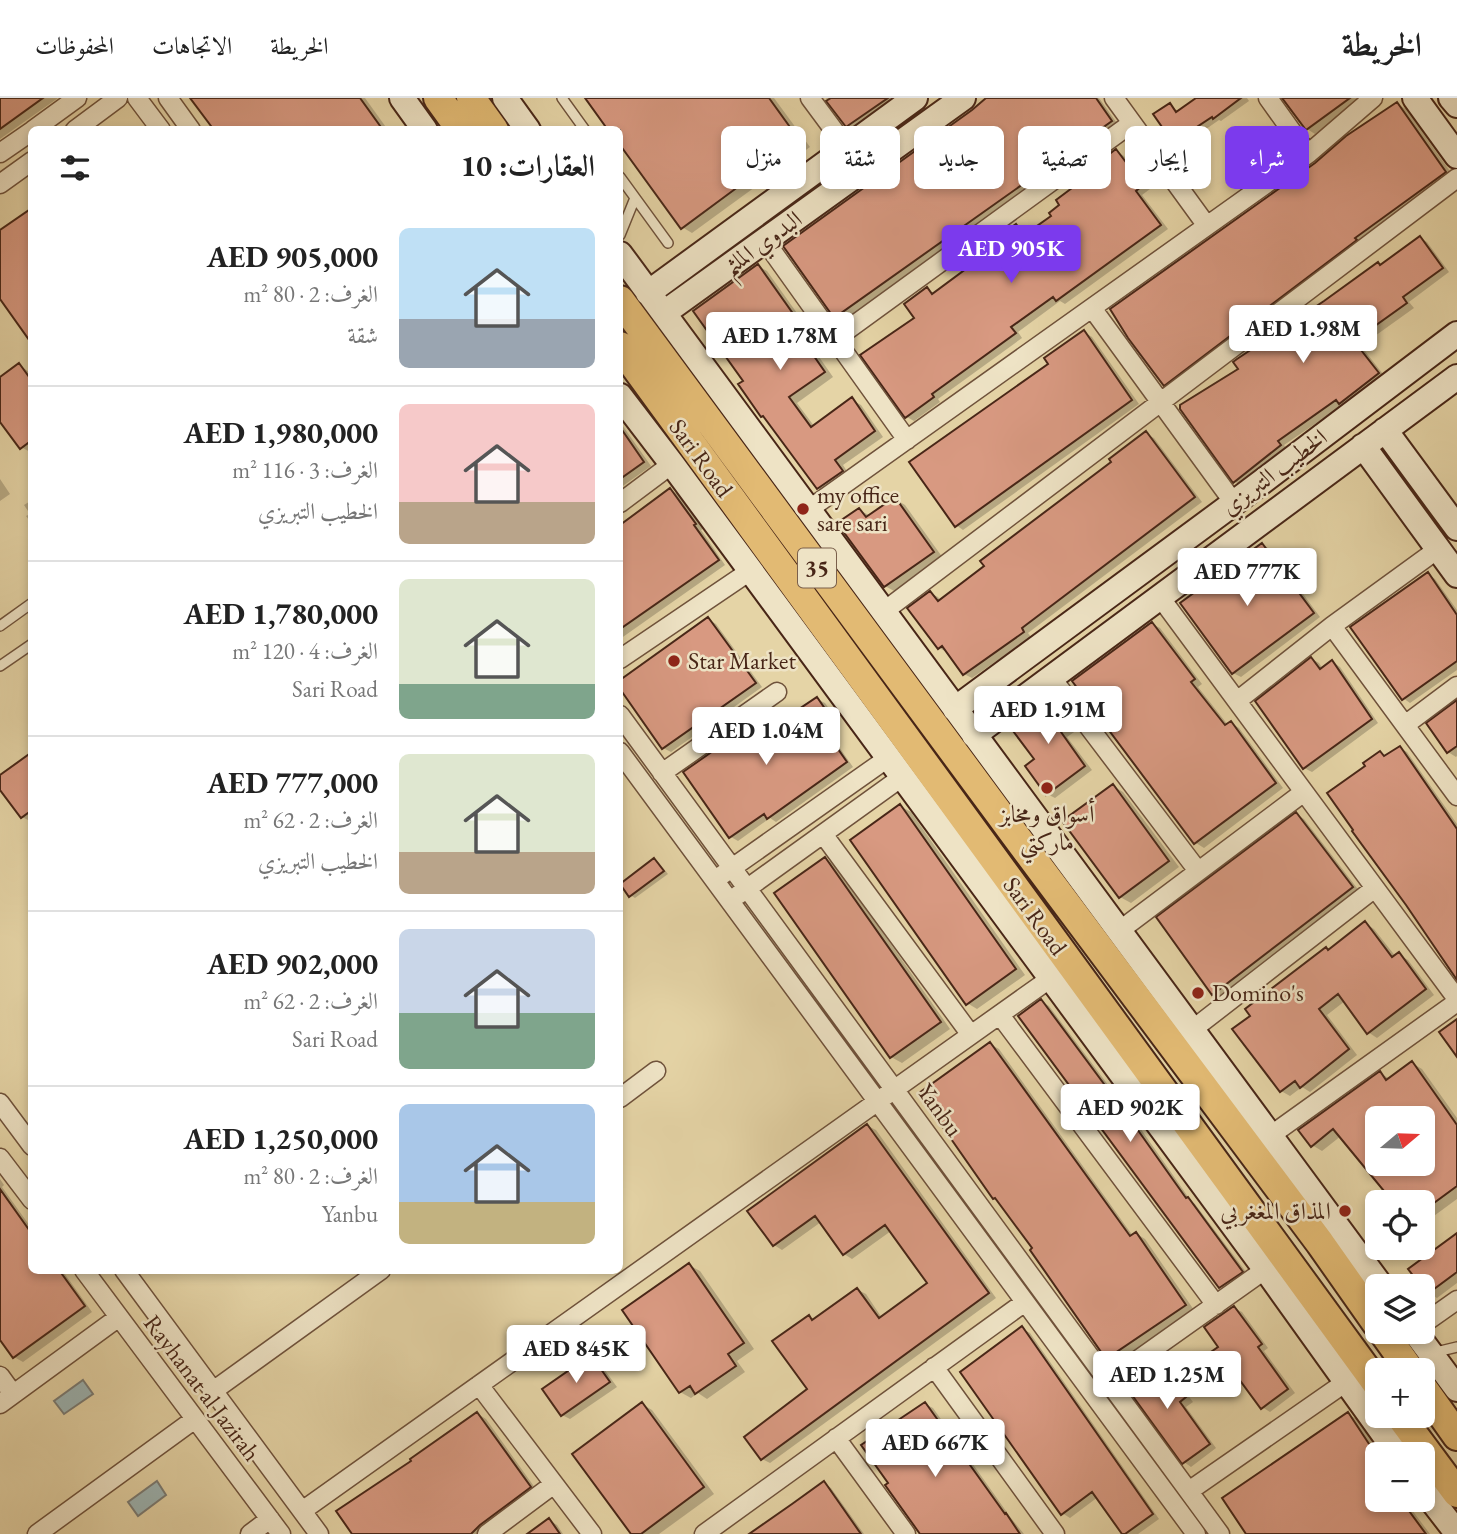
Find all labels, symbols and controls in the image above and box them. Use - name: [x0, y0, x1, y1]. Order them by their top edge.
- text: الخريطة: [1342, 23, 1422, 66]
- text: المحفوظات: [35, 30, 114, 61]
- text: الاتجاهات: [152, 30, 232, 61]
- text: الخريطة: [270, 30, 329, 61]
- chip: منزل: [721, 126, 806, 189]
- chip: شقة: [820, 126, 900, 189]
- chip: جديد: [914, 126, 1004, 189]
- chip: تصفية: [1018, 126, 1111, 189]
- chip: إيجار: [1125, 126, 1211, 189]
- chip: شراء: [1225, 126, 1309, 189]
- text: العقارات: 10: [460, 146, 595, 185]
- icon: filters: [56, 149, 94, 187]
- street label: البدوي الملثم: [716, 203, 813, 289]
- pin: AED 905K: [939, 226, 1083, 285]
- text: AED 905K: [958, 233, 1064, 263]
- text: AED 905,000: [207, 237, 378, 276]
- icon: home: [455, 256, 539, 340]
- text: الغرف: 2 · 80 m²: [243, 279, 378, 309]
- pin: AED 1.98M: [1223, 306, 1383, 365]
- pin: AED 1.78M: [700, 313, 860, 372]
- text: AED 1.98M: [1245, 313, 1361, 343]
- text: شقة: [348, 320, 378, 350]
- text: AED 1.78M: [722, 320, 838, 350]
- street label: Sari Road: [663, 412, 741, 504]
- text: AED 1,980,000: [184, 413, 378, 452]
- street label: الخطيب التبريزي: [1214, 421, 1336, 525]
- icon: home: [455, 432, 539, 516]
- text: الغرف: 3 · 116 m²: [232, 455, 378, 485]
- place label: my office sare sari: [817, 479, 899, 538]
- text: الخطيب التبريزي: [258, 496, 378, 526]
- marker: my office sare sari: [795, 501, 811, 517]
- road number: 35: [798, 548, 836, 588]
- pin: AED 777K: [1175, 548, 1319, 608]
- text: AED 777K: [1194, 556, 1300, 586]
- text: AED 1,780,000: [184, 594, 378, 633]
- icon: home: [455, 607, 539, 691]
- text: الغرف: 4 · 120 m²: [232, 636, 378, 666]
- place label: Star Market: [688, 645, 796, 676]
- marker: Star Market: [666, 653, 682, 669]
- text: Sari Road: [292, 674, 378, 704]
- pin: AED 1.91M: [968, 686, 1128, 746]
- text: AED 1.91M: [990, 694, 1106, 724]
- pin: AED 1.04M: [686, 708, 846, 767]
- text: AED 1.04M: [708, 715, 824, 745]
- text: AED 777,000: [207, 763, 378, 802]
- marker: أسواق ومخابز ماركتي: [1039, 780, 1055, 796]
- icon: home: [455, 782, 539, 866]
- place label: أسواق ومخابز ماركتي: [996, 797, 1095, 864]
- text: الغرف: 2 · 62 m²: [243, 805, 378, 835]
- text: الخطيب التبريزي: [258, 846, 378, 876]
- street label: Sari Road: [997, 870, 1075, 962]
- text: AED 902,000: [207, 944, 378, 983]
- icon: home: [455, 957, 539, 1041]
- place label: Domino's: [1212, 977, 1304, 1008]
- marker: Domino's: [1190, 985, 1206, 1001]
- text: الغرف: 2 · 62 m²: [243, 986, 378, 1016]
- text: Sari Road: [292, 1024, 378, 1054]
- street label: Yanbu: [911, 1077, 970, 1143]
- pin: AED 902K: [1058, 1084, 1202, 1144]
- text: AED 902K: [1077, 1092, 1183, 1122]
- north arrow: [1365, 1106, 1435, 1176]
- map controls: [1365, 1106, 1435, 1512]
- text: AED 1,250,000: [184, 1119, 378, 1158]
- icon: home: [455, 1132, 539, 1216]
- text: الغرف: 2 · 80 m²: [243, 1161, 378, 1191]
- button: locate: [1365, 1190, 1435, 1260]
- place label: المذاق المغغربي: [1220, 1195, 1331, 1230]
- text: Yanbu: [322, 1199, 378, 1229]
- marker: المذاق المغغربي: [1337, 1203, 1353, 1219]
- button: layers: [1365, 1274, 1435, 1344]
- street label: Rayhanat al Jazirah: [137, 1308, 268, 1467]
- pin: AED 845K: [504, 1326, 648, 1385]
- text: AED 845K: [523, 1333, 629, 1363]
- pin: AED 1.25M: [1087, 1352, 1247, 1411]
- button: +: [1365, 1358, 1435, 1428]
- text: AED 1.25M: [1109, 1359, 1225, 1389]
- pin: AED 667K: [863, 1420, 1007, 1479]
- text: AED 667K: [882, 1427, 988, 1457]
- button: −: [1365, 1442, 1435, 1512]

